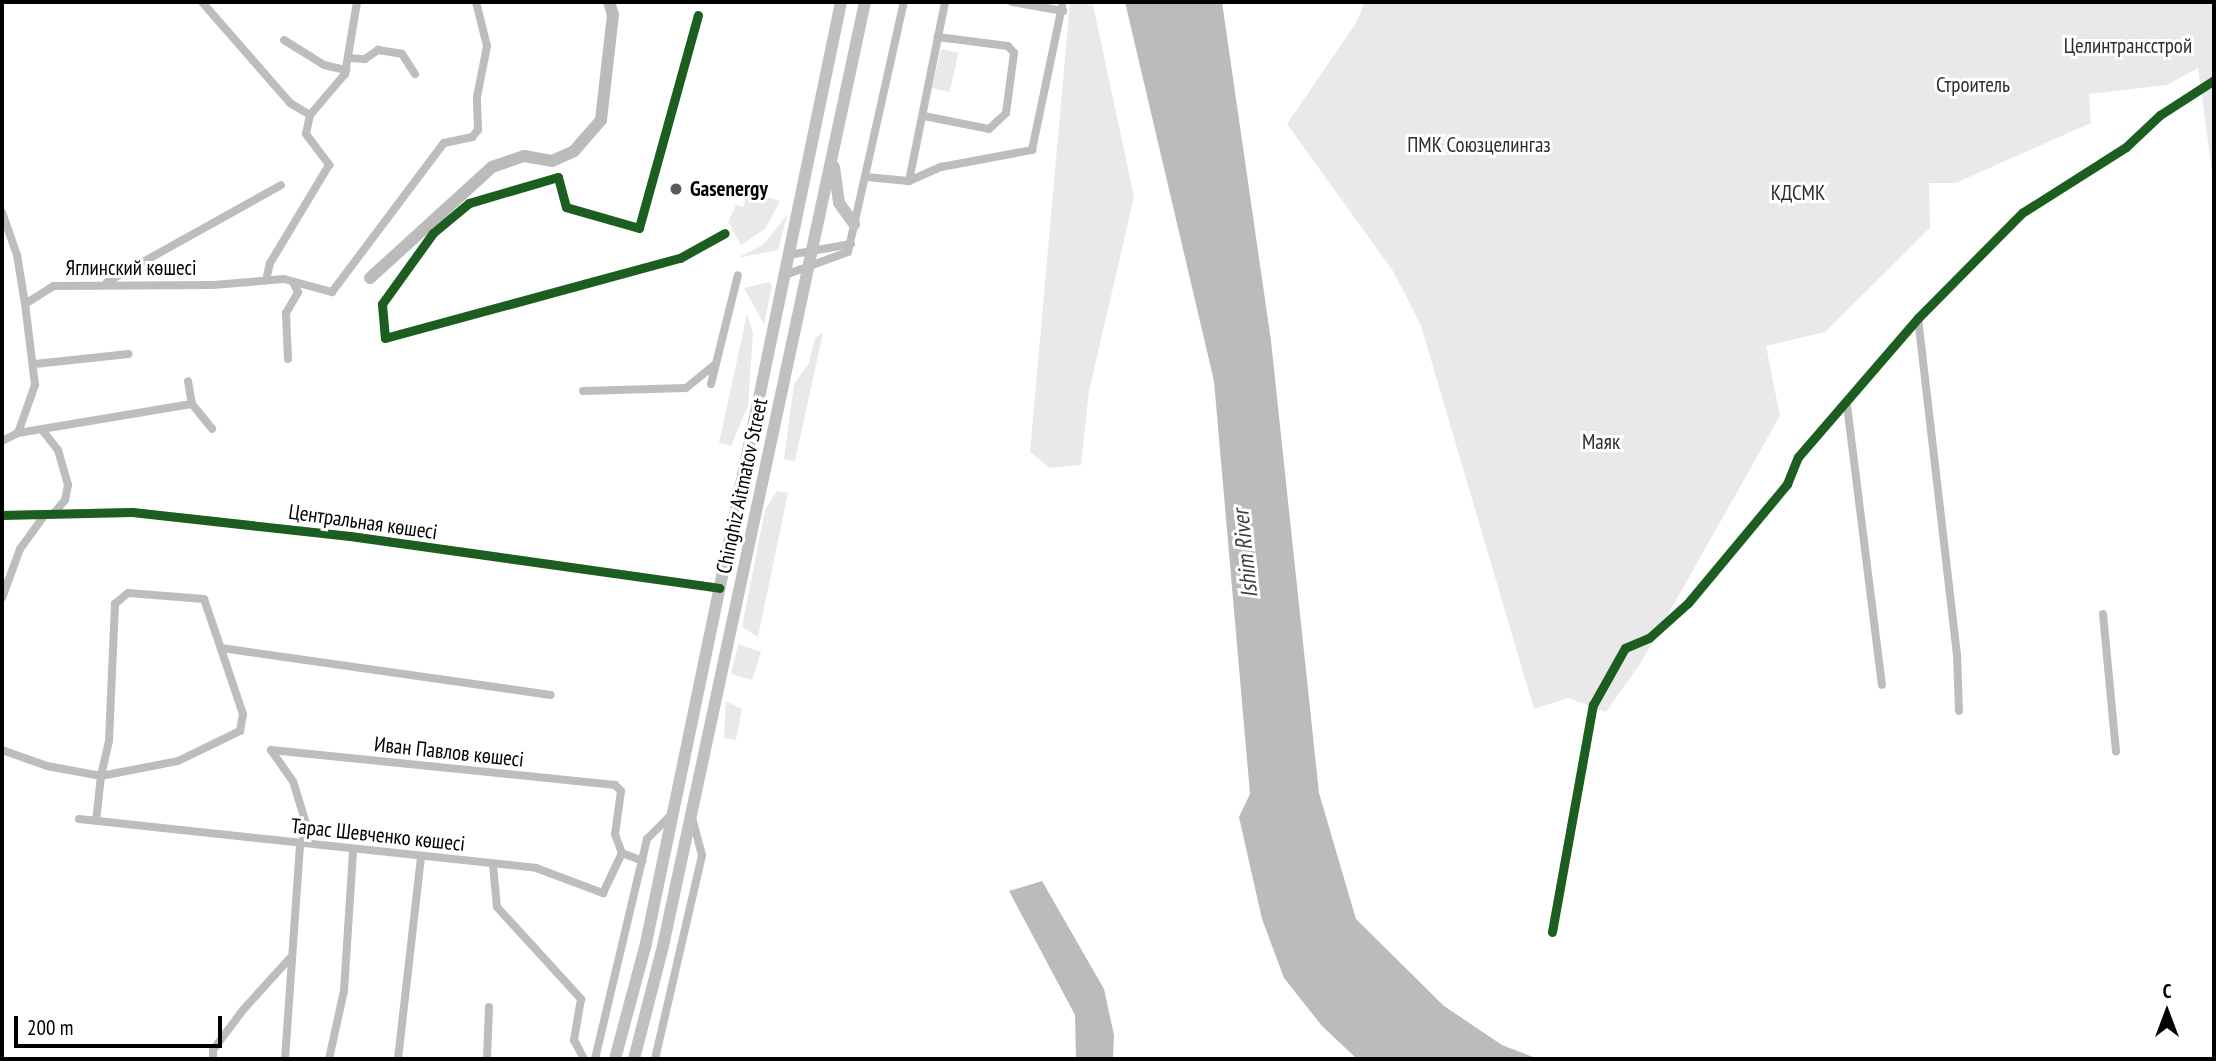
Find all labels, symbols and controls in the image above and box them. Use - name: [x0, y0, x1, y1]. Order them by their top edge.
- park label: Целинтрансстрой: [2064, 33, 2192, 59]
- park label: Строитель: [1936, 72, 2010, 98]
- park label: ПМК Союзцелингаз: [1407, 132, 1551, 158]
- place label: Gasenergy: [690, 176, 768, 202]
- park label: КДСМК: [1771, 180, 1825, 206]
- marker: Gasenergy: [668, 181, 684, 197]
- street label: Яглинский көшесі: [66, 255, 196, 281]
- street label: Chinghiz Aitmatov Street: [711, 395, 773, 577]
- park label: Маяк: [1582, 429, 1620, 455]
- street label: Центральная көшесі: [287, 499, 439, 545]
- water label: Ishim River: [1227, 508, 1263, 600]
- street label: Иван Павлов көшесі: [373, 732, 525, 772]
- street label: Тарас Шевченко көшесі: [290, 813, 466, 857]
- north arrow: [2132, 977, 2202, 1047]
- text: С: [2163, 979, 2171, 1003]
- scale bar: [18, 1002, 226, 1046]
- text: 200 m: [27, 1014, 73, 1041]

